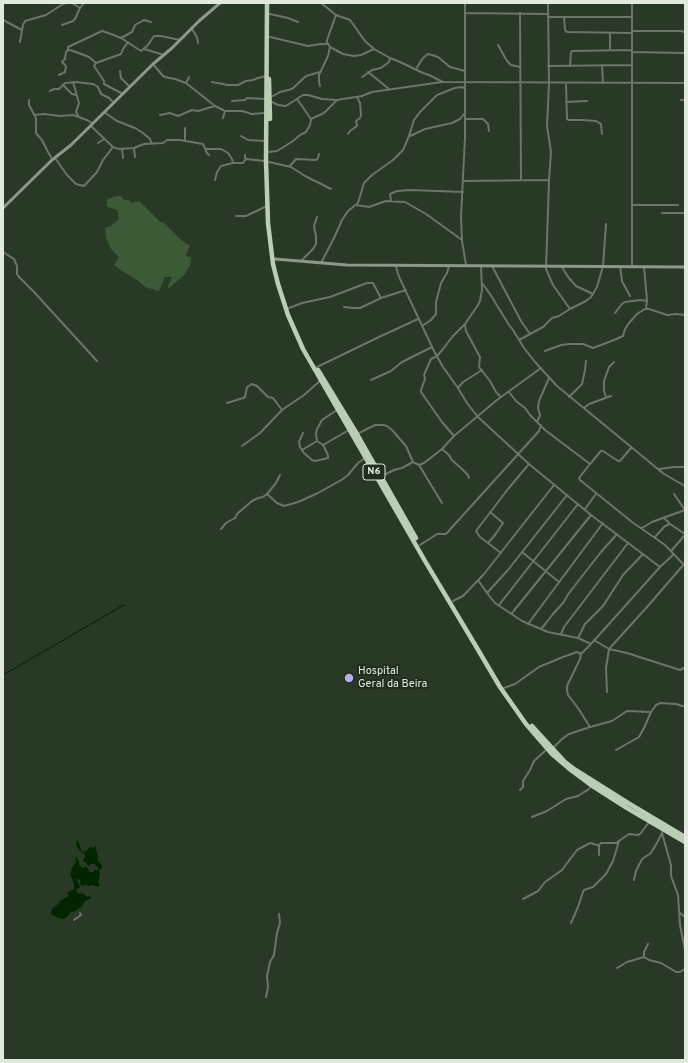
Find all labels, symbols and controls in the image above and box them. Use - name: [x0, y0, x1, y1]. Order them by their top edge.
- road number: N6: [363, 464, 385, 480]
- place label: Hospital Geral da Beira: [358, 665, 427, 691]
- marker: Hospital Geral da Beira: [343, 672, 355, 684]

